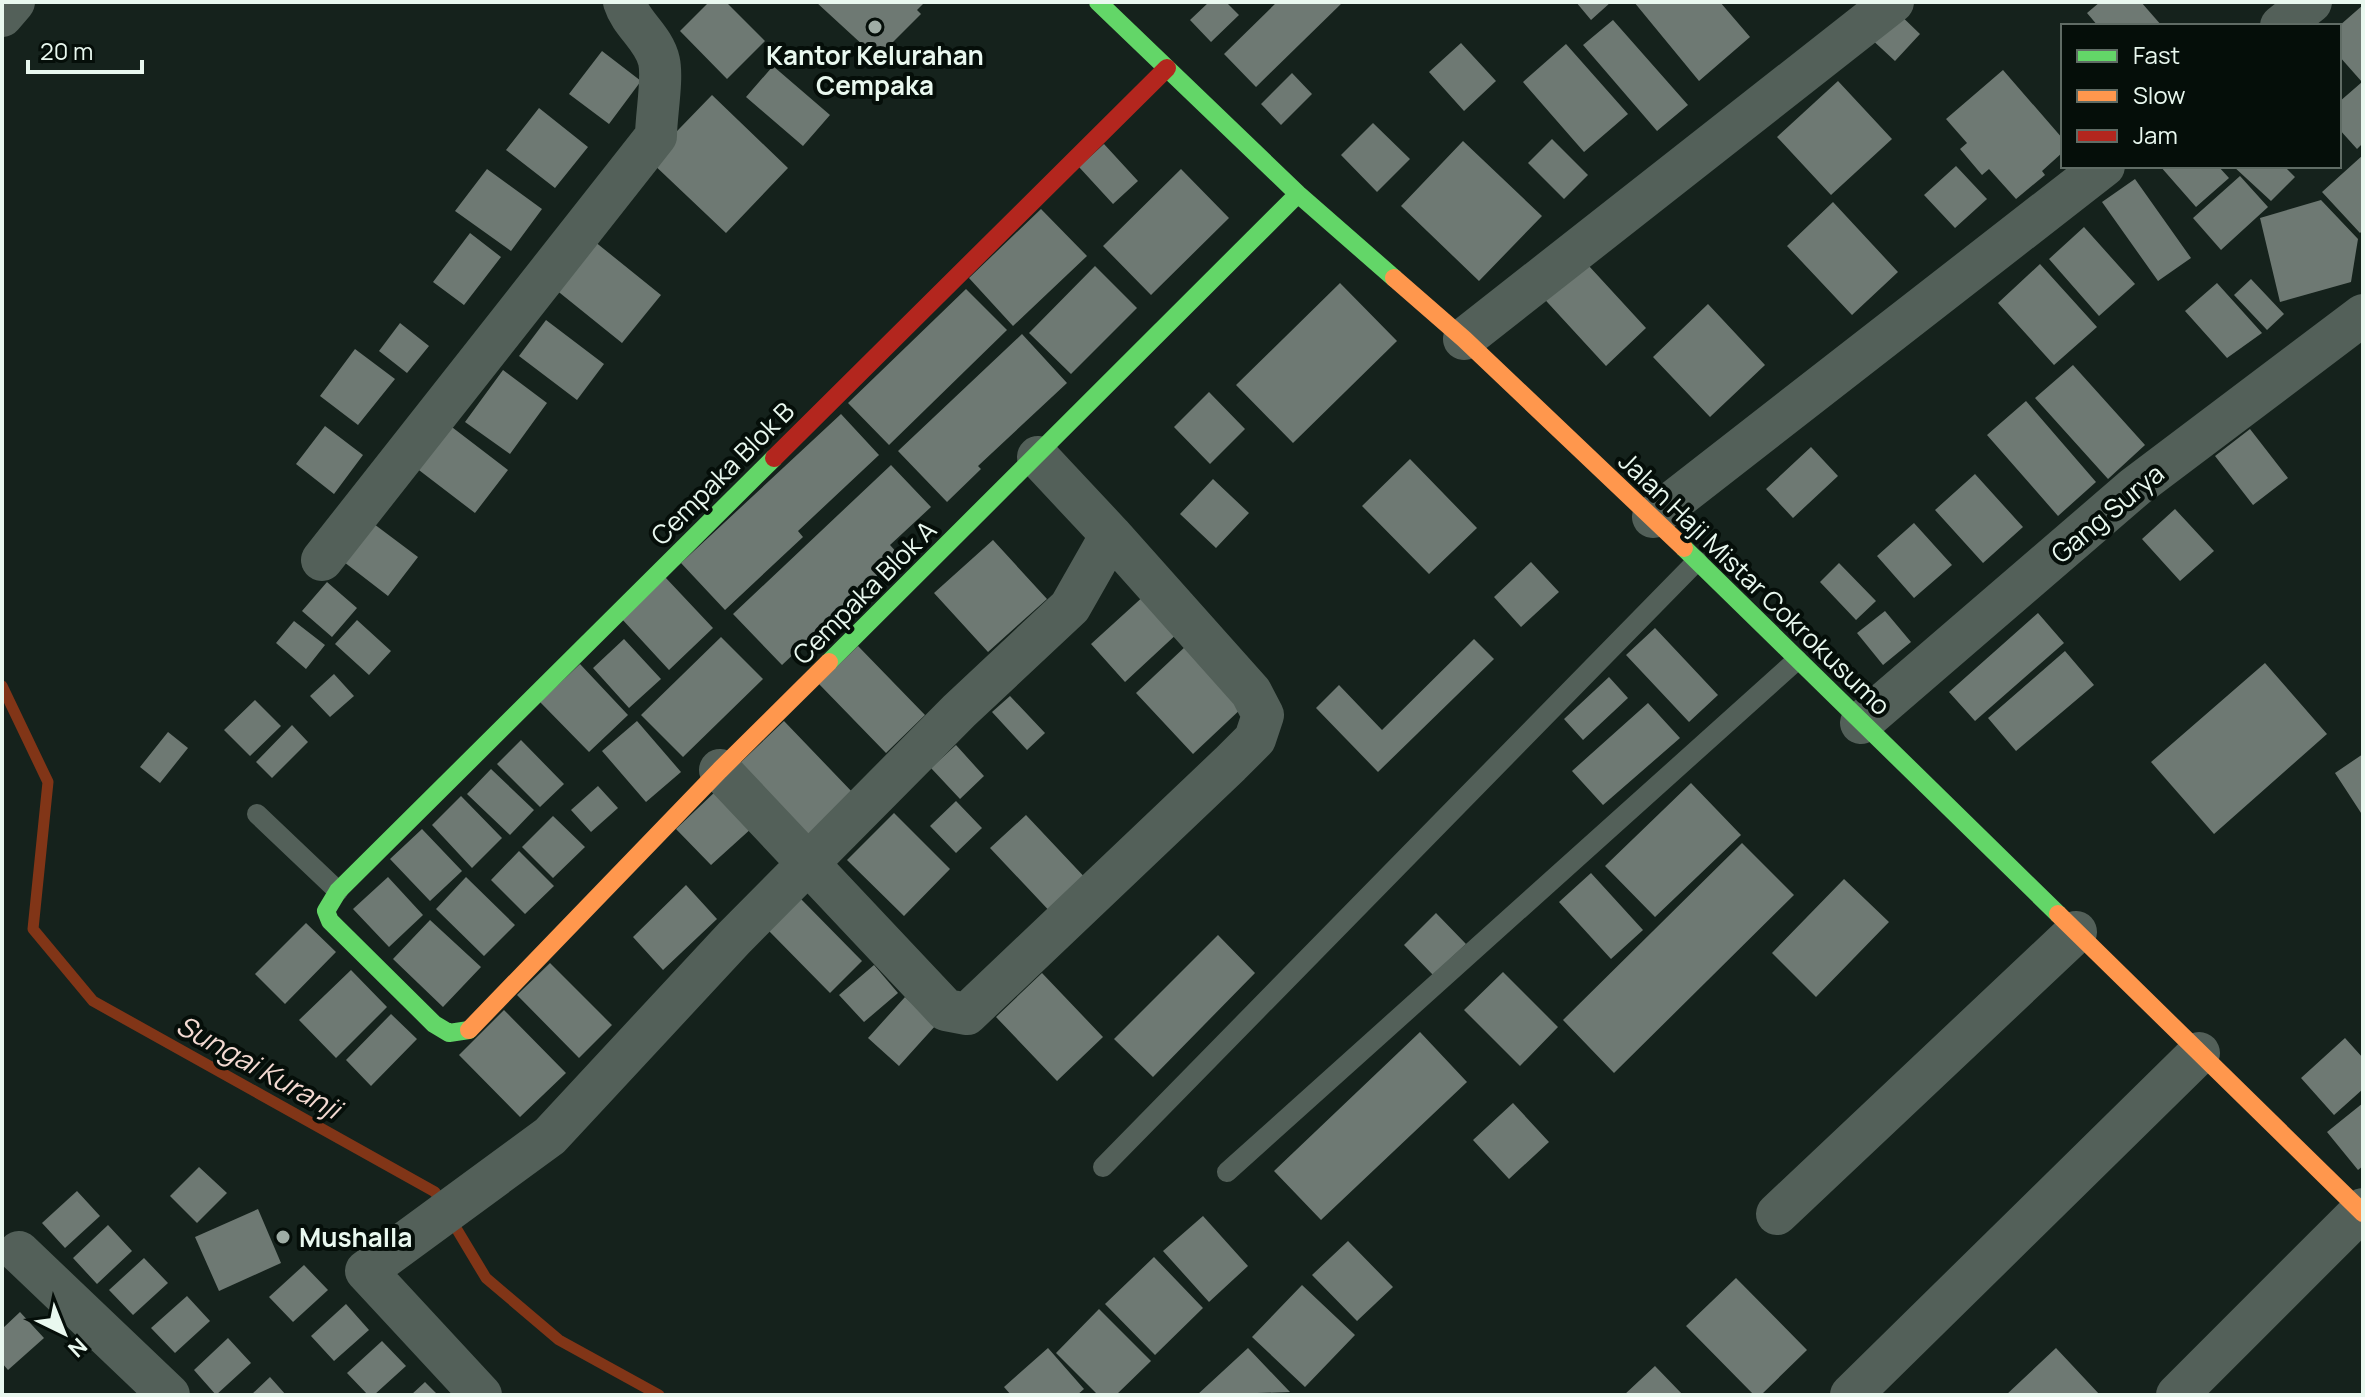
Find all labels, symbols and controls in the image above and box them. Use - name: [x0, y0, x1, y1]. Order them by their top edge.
- marker: Kantor Kelurahan Cempaka: [866, 18, 884, 36]
- scale bar: [28, 24, 142, 74]
- legend: [2061, 24, 2341, 168]
- text: 20 m: [40, 34, 93, 67]
- place label: Kantor Kelurahan Cempaka: [766, 37, 984, 103]
- text: Fast: [2133, 38, 2180, 71]
- text: Slow: [2133, 78, 2186, 111]
- text: Jam: [2133, 118, 2178, 151]
- street label: Cempaka Blok B: [642, 393, 802, 553]
- street label: Jalan Haji Mistar Cokrokusumo: [1611, 443, 1899, 723]
- street label: Gang Surya: [2043, 455, 2171, 571]
- street label: Cempaka Blok A: [784, 512, 944, 672]
- water label: Sungai Kuranji: [170, 1005, 351, 1128]
- place label: Mushalla: [299, 1219, 412, 1255]
- marker: Mushalla: [274, 1228, 292, 1246]
- north arrow: [24, 1293, 104, 1373]
- text: N: [62, 1331, 94, 1364]

